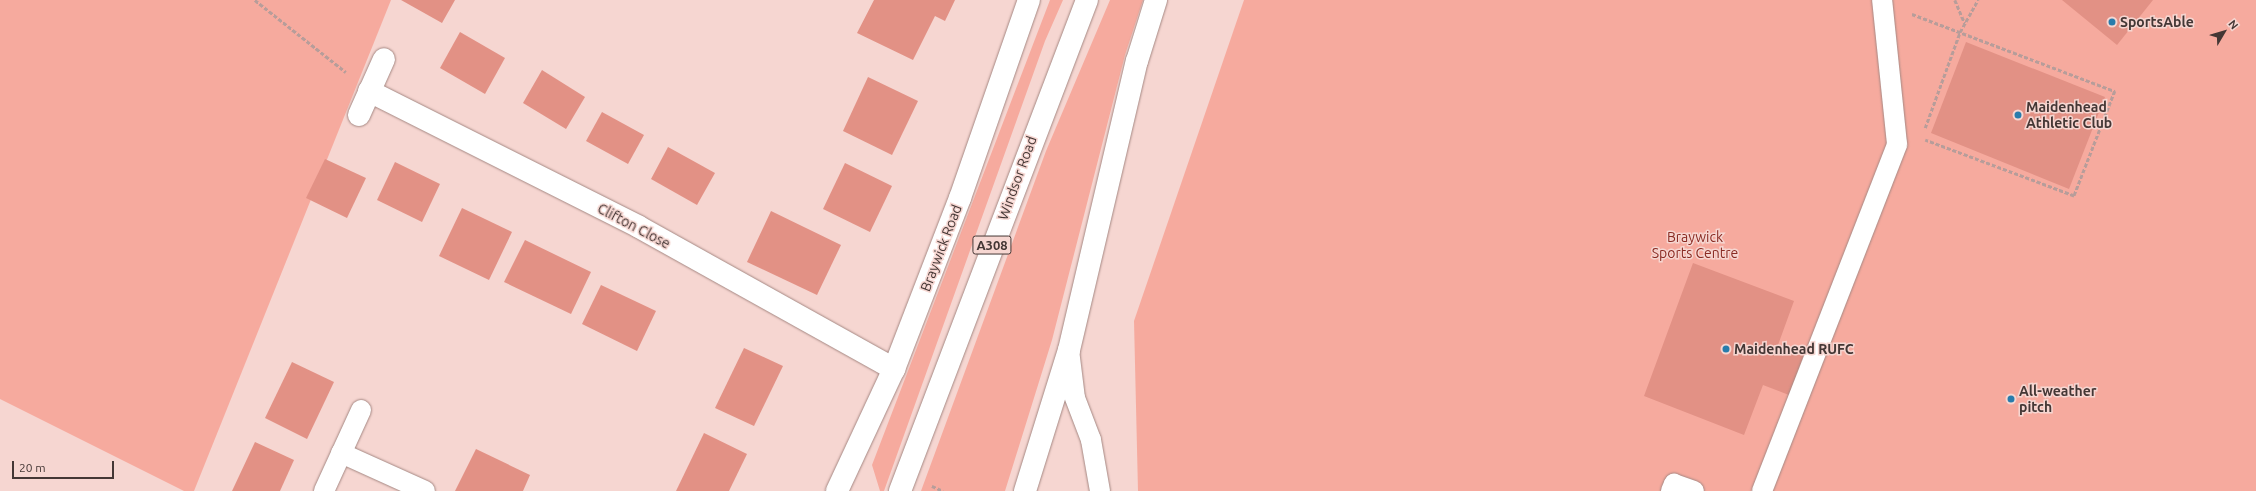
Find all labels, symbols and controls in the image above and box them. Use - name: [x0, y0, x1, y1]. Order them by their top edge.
- north arrow: [2204, 12, 2244, 52]
- place label: SportsAble: [2120, 14, 2194, 30]
- marker: SportsAble: [2107, 17, 2117, 27]
- text: N: [2226, 18, 2241, 32]
- place label: Maidenhead Athletic Club: [2026, 99, 2112, 132]
- marker: Maidenhead Athletic Club: [2013, 110, 2023, 120]
- street label: Windsor Road: [994, 134, 1040, 222]
- street label: Clifton Close: [595, 200, 673, 252]
- street label: Braywick Road: [917, 202, 965, 294]
- park label: Braywick Sports Centre: [1652, 229, 1738, 262]
- road number: A308: [972, 234, 1012, 256]
- place label: Maidenhead RUFC: [1734, 341, 1854, 357]
- marker: Maidenhead RUFC: [1721, 344, 1731, 354]
- place label: All-weather pitch: [2019, 383, 2097, 416]
- marker: All-weather pitch: [2006, 394, 2016, 404]
- scale bar: [14, 453, 116, 479]
- text: 20 m: [19, 461, 46, 474]

